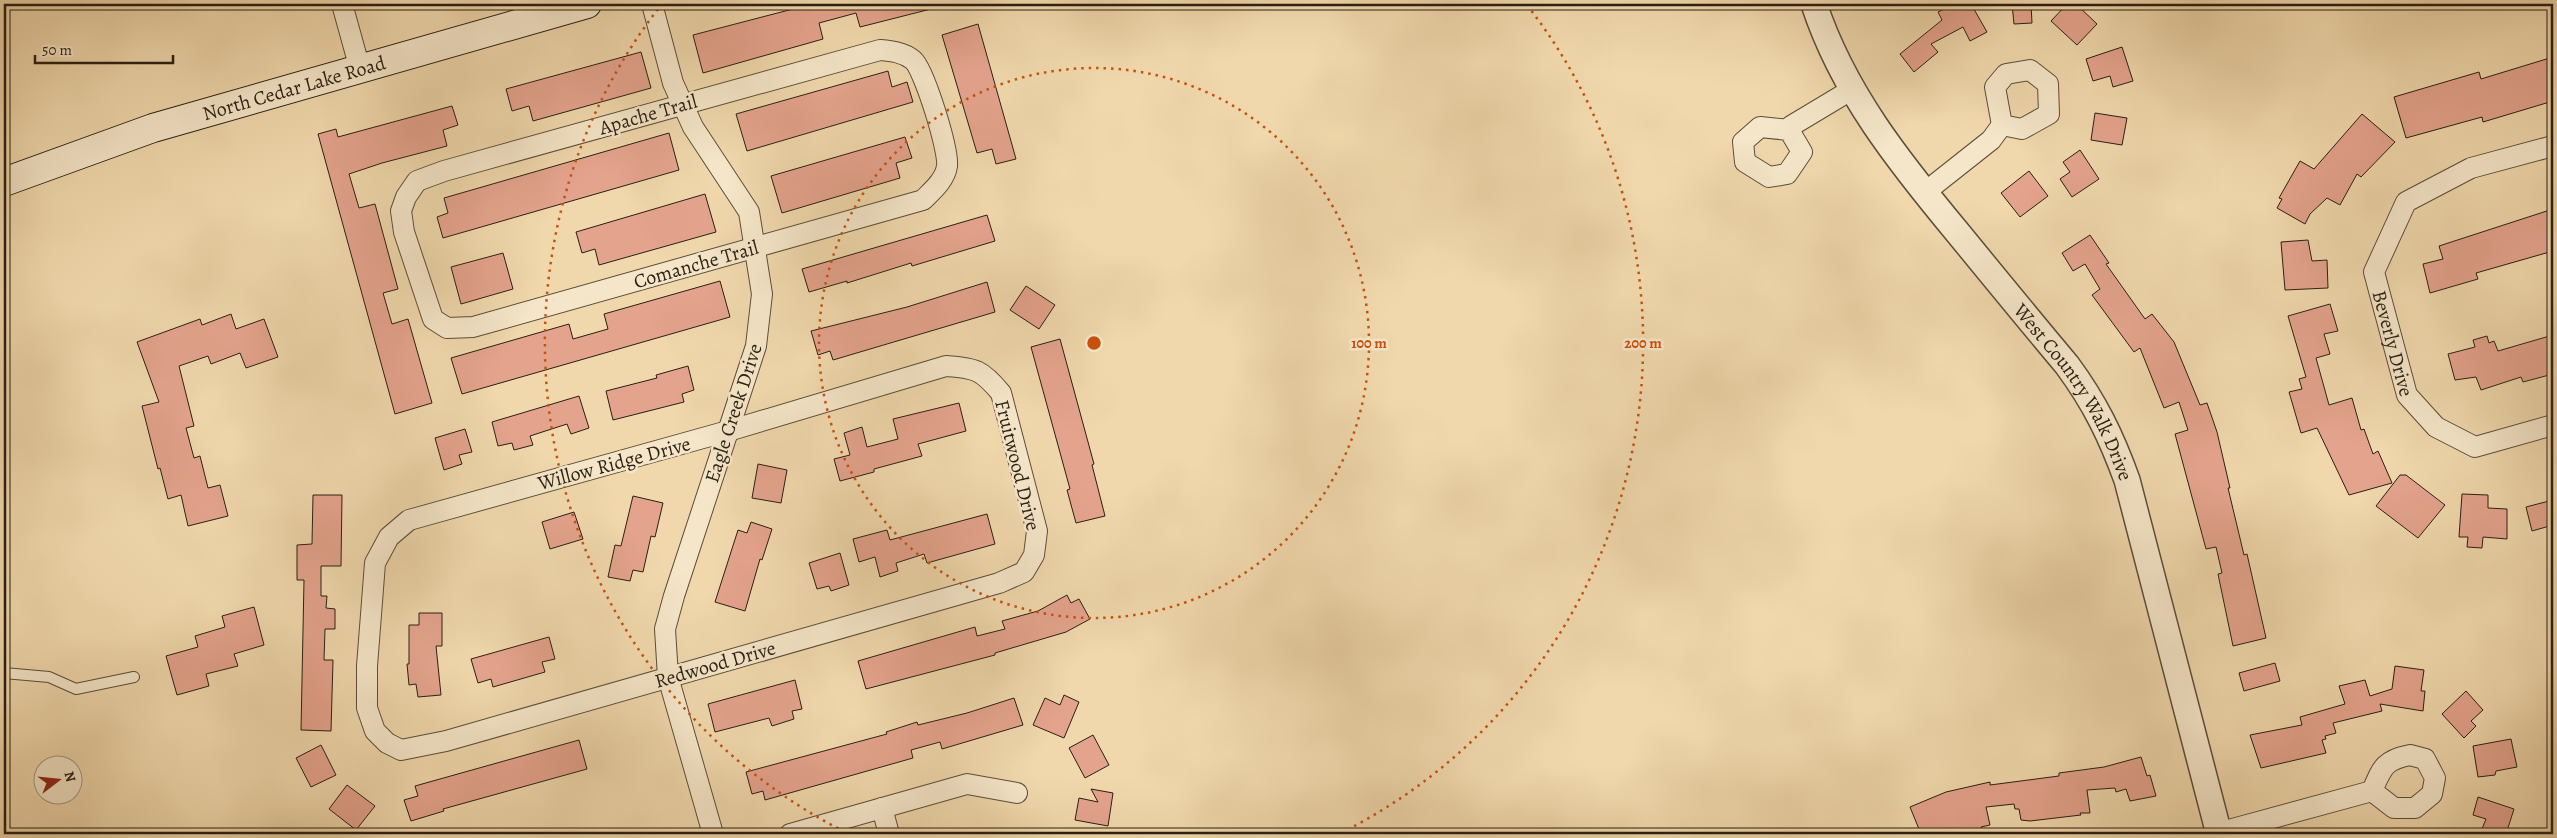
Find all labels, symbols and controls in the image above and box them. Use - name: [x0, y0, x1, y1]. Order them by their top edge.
- scale bar: [35, 32, 172, 64]
- text: 50 m: [42, 40, 72, 60]
- street label: North Cedar Lake Road: [199, 49, 389, 127]
- street label: Apache Trail: [595, 88, 700, 142]
- street label: Comanche Trail: [631, 234, 762, 295]
- street label: Beverly Drive: [2366, 287, 2420, 399]
- street label: West Country Walk Drive: [2007, 297, 2139, 484]
- text: 100 m: [1351, 333, 1387, 353]
- text: 200 m: [1624, 333, 1662, 353]
- centre of rings: [1085, 334, 1103, 352]
- street label: Eagle Creek Drive: [698, 340, 769, 486]
- street label: Fruitwood Drive: [988, 397, 1047, 533]
- street label: Willow Ridge Drive: [534, 430, 694, 497]
- street label: Redwood Drive: [652, 634, 779, 695]
- north arrow: [32, 756, 82, 806]
- text: N: [59, 769, 81, 784]

